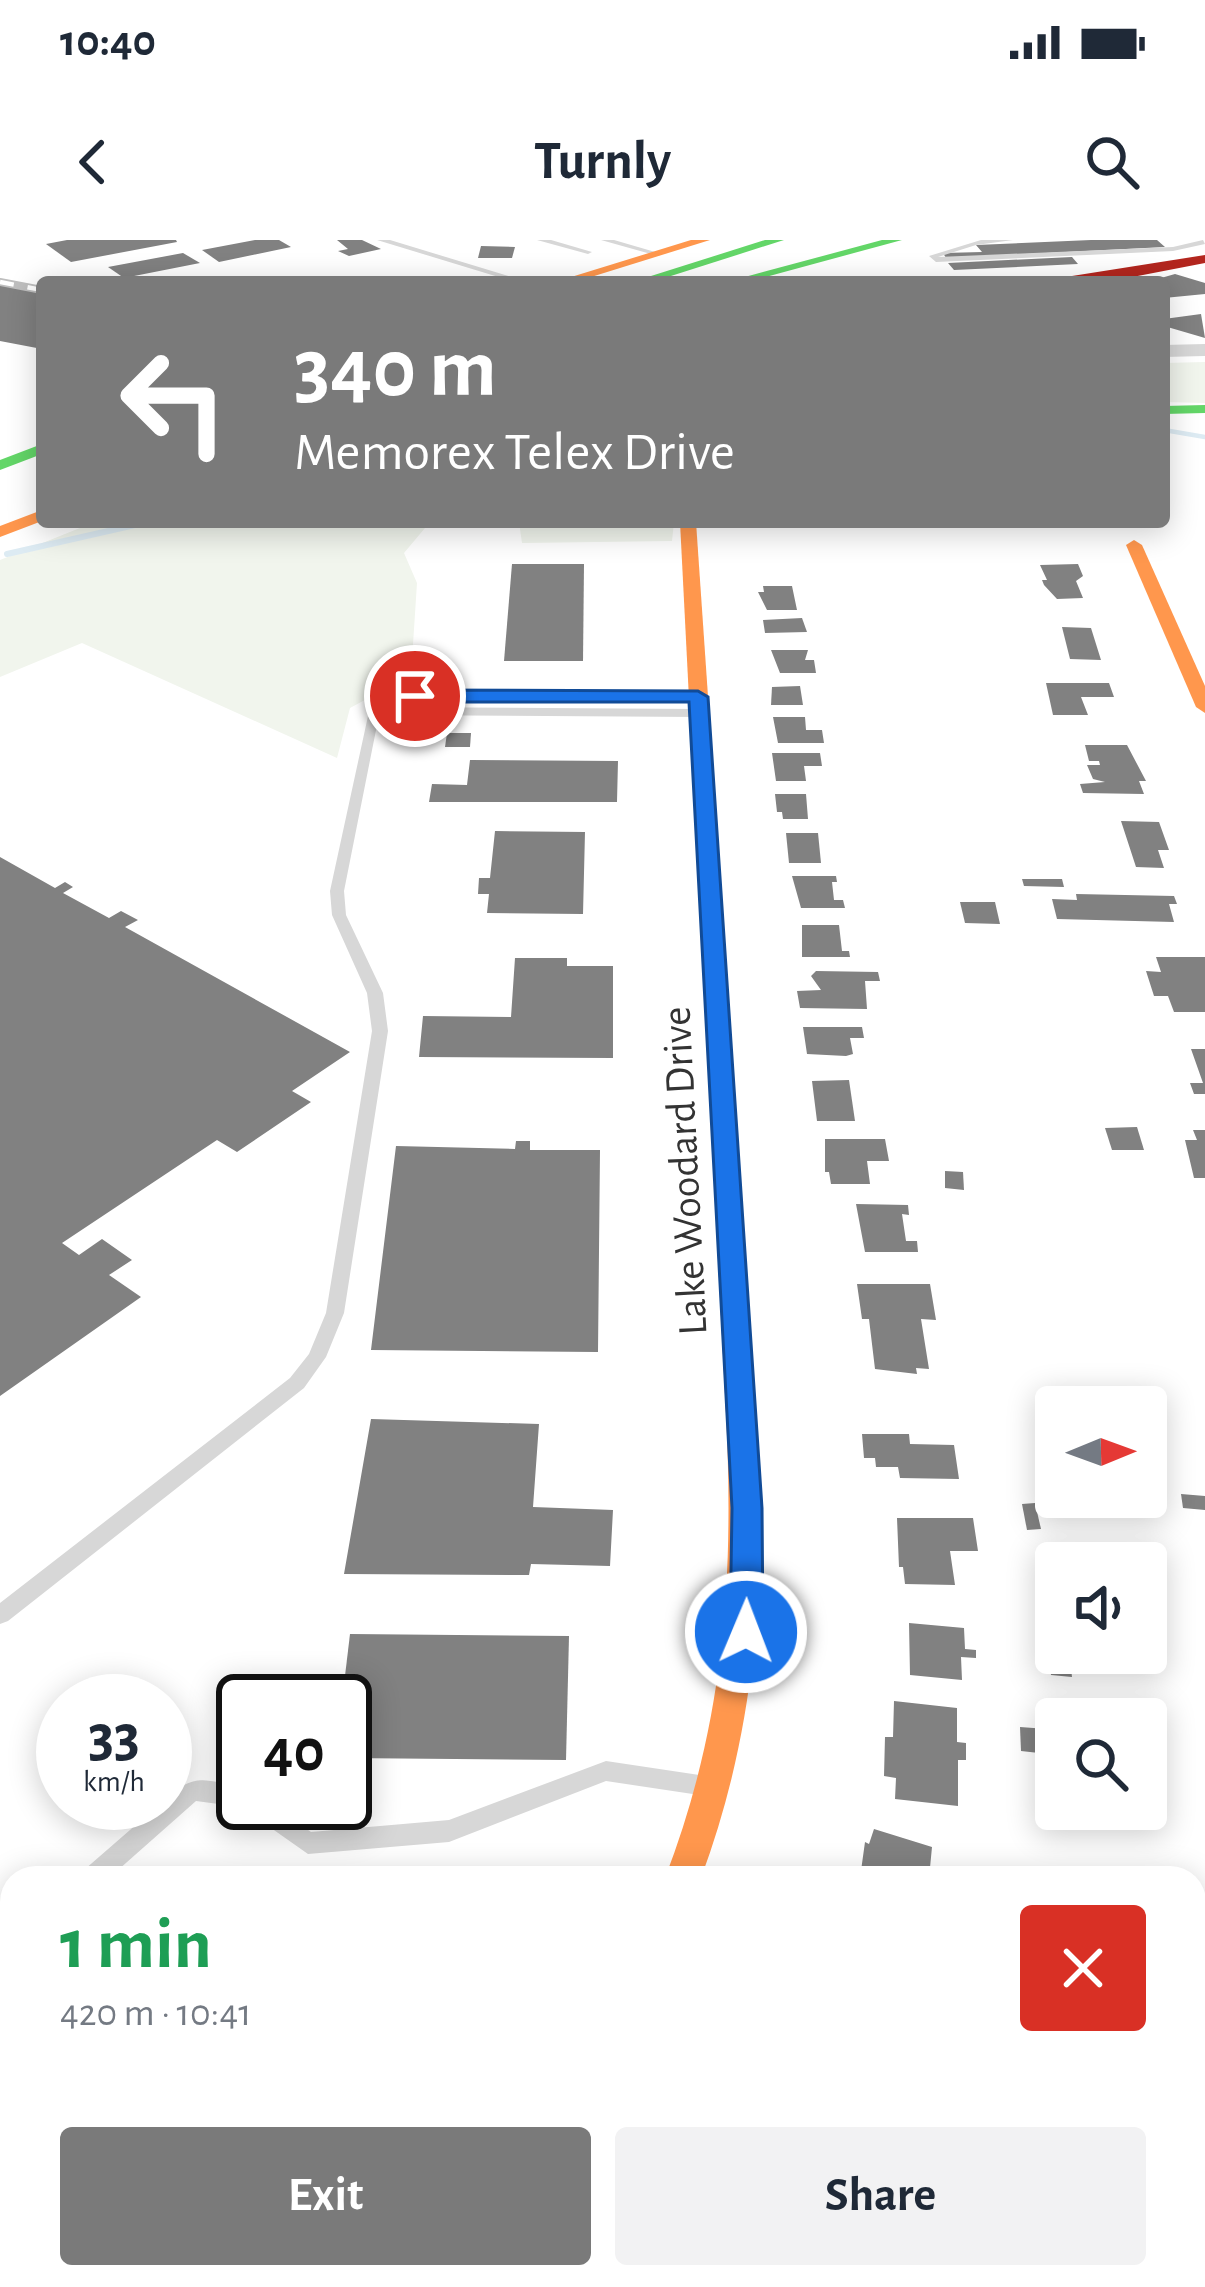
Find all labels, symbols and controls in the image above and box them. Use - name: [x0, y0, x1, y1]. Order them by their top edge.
- text: 10:40: [60, 19, 156, 64]
- icon: back: [60, 129, 126, 195]
- icon: search: [1079, 129, 1145, 195]
- text: Turnly: [534, 135, 671, 189]
- icon: left: [96, 324, 252, 480]
- text: 340 m: [294, 328, 497, 412]
- text: Memorex Telex Drive: [294, 426, 735, 480]
- pin: [364, 645, 466, 747]
- icon: arrive: [382, 663, 448, 729]
- street label: Lake Woodard Drive: [655, 1006, 715, 1336]
- north arrow: [1035, 1386, 1167, 1518]
- map controls: [1035, 1386, 1167, 1830]
- button: sound: [1035, 1542, 1167, 1674]
- position arrow: [683, 1569, 809, 1695]
- speed limit sign: 40: [216, 1674, 372, 1830]
- button: search: [1035, 1698, 1167, 1830]
- text: 33: [88, 1707, 140, 1767]
- text: km/h: [83, 1767, 145, 1797]
- button: close: [1020, 1905, 1146, 2031]
- text: 1 min: [60, 1909, 212, 1981]
- text: 420 m · 10:41: [60, 1994, 252, 2033]
- button: Exit: [60, 2127, 591, 2265]
- button: Share: [615, 2127, 1146, 2265]

